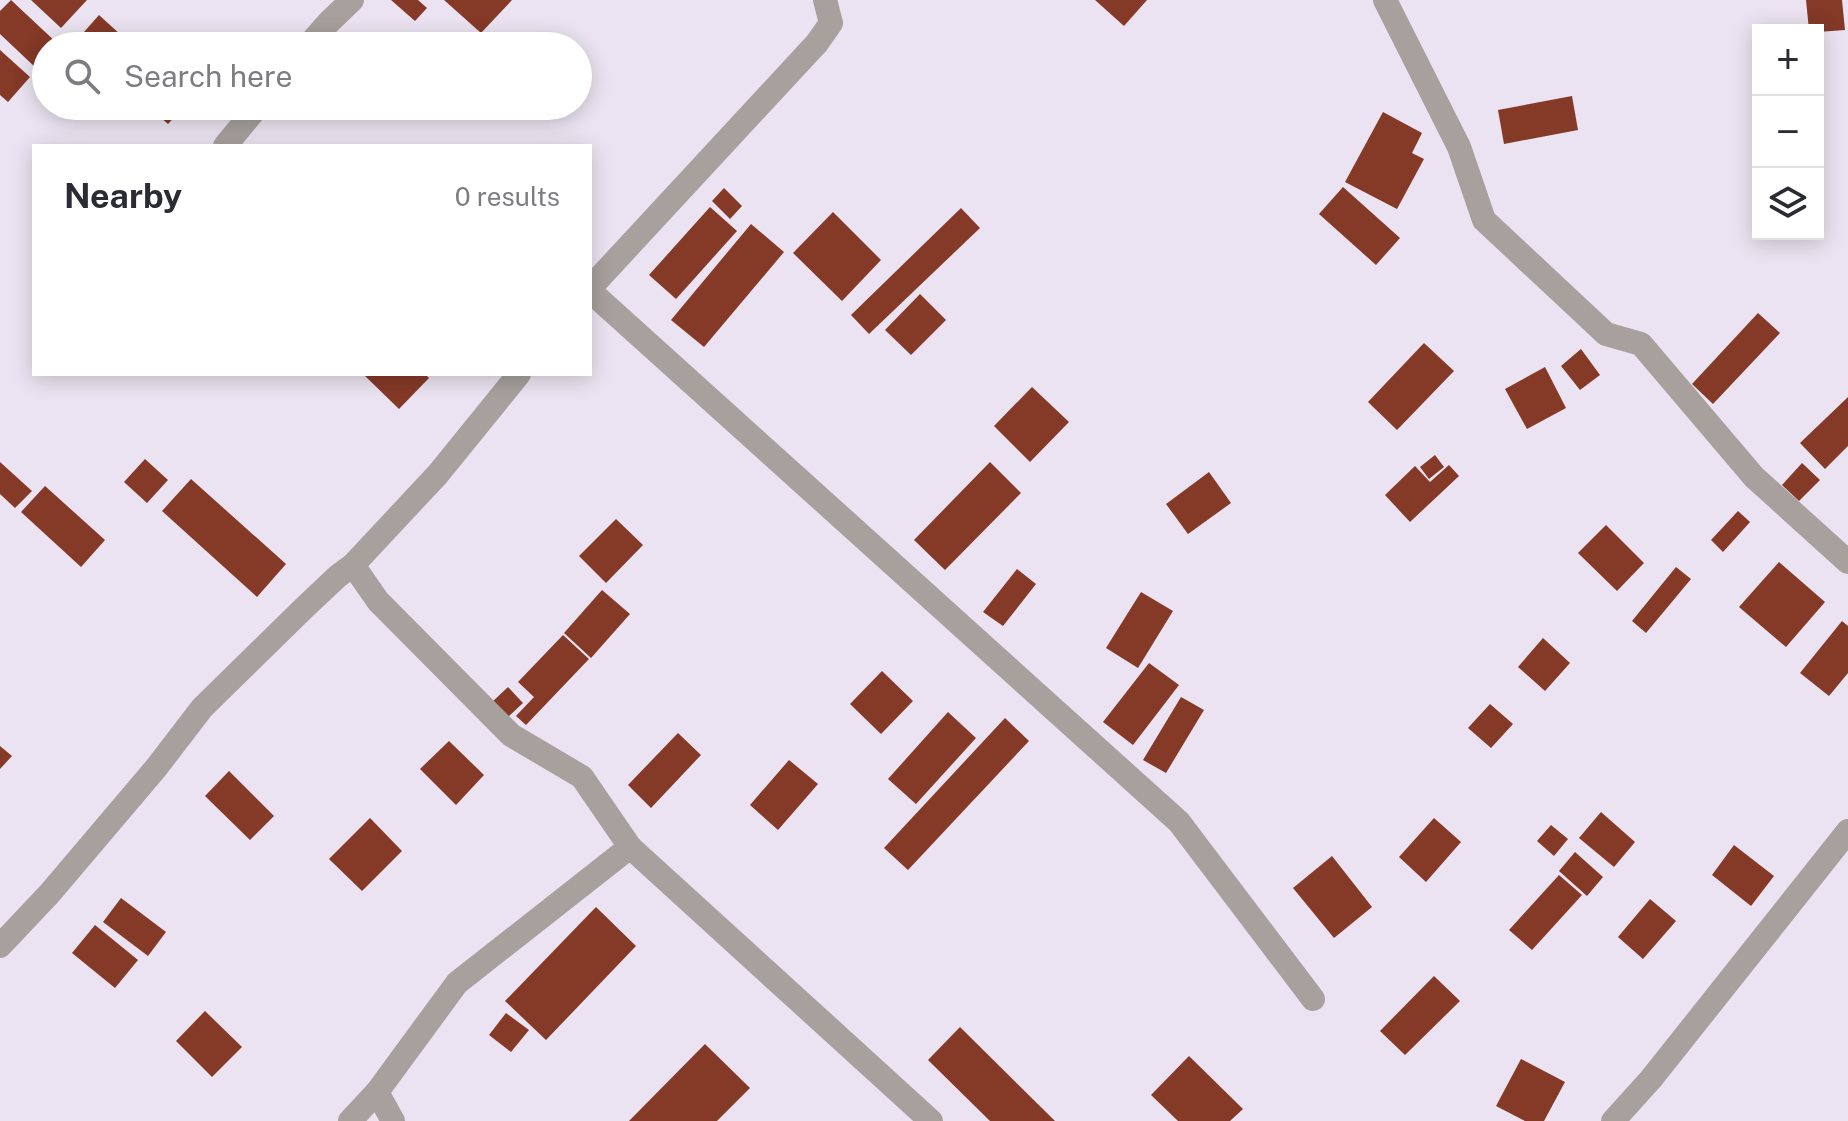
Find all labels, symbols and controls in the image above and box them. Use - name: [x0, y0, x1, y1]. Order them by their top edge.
- map controls: [1752, 24, 1824, 240]
- button: +: [1752, 24, 1824, 96]
- search box: [32, 32, 592, 120]
- icon: search: [60, 54, 104, 98]
- text: Search here: [124, 58, 292, 94]
- button: −: [1752, 96, 1824, 168]
- button: layers: [1752, 168, 1824, 240]
- text: Nearby: [64, 176, 182, 216]
- text: 0 results: [455, 181, 560, 212]

